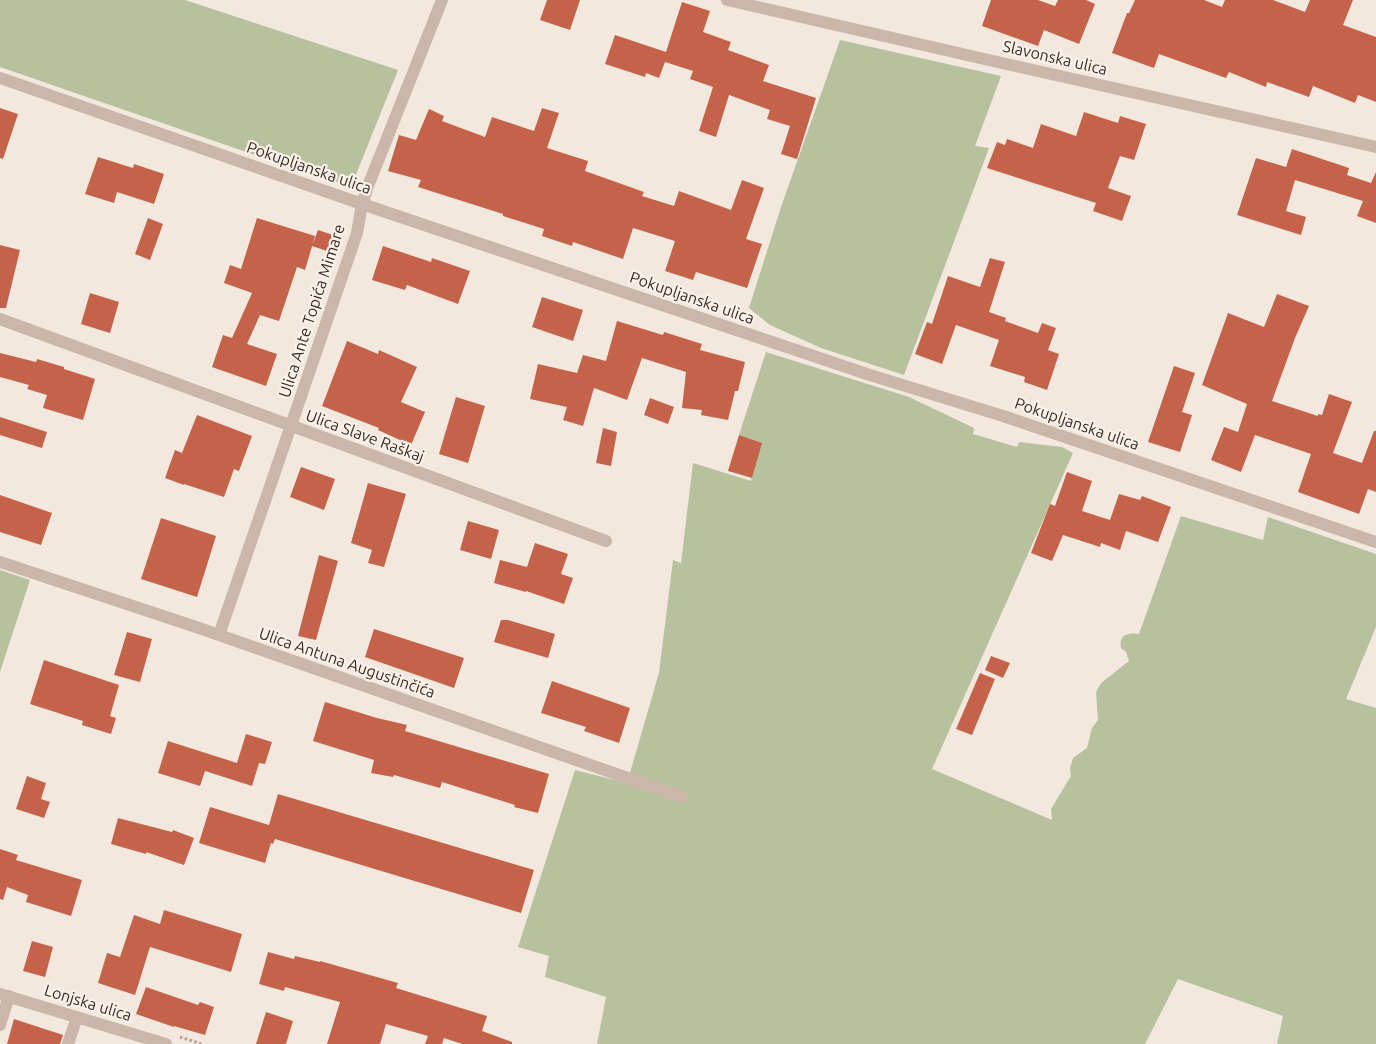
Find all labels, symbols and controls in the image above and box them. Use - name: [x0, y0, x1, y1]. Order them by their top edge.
- street label: Slavonska ulica: [1001, 37, 1109, 79]
- street label: Pokupljanska ulica: [244, 138, 374, 198]
- street label: Ulica Ante Topića Mimare: [275, 222, 349, 400]
- street label: Pokupljanska ulica: [627, 268, 757, 328]
- street label: Pokupljanska ulica: [1012, 394, 1142, 454]
- street label: Ulica Slave Raškaj: [303, 406, 427, 466]
- street label: Ulica Antuna Augustinčića: [256, 624, 438, 702]
- street label: Lonjska ulica: [42, 981, 134, 1025]

